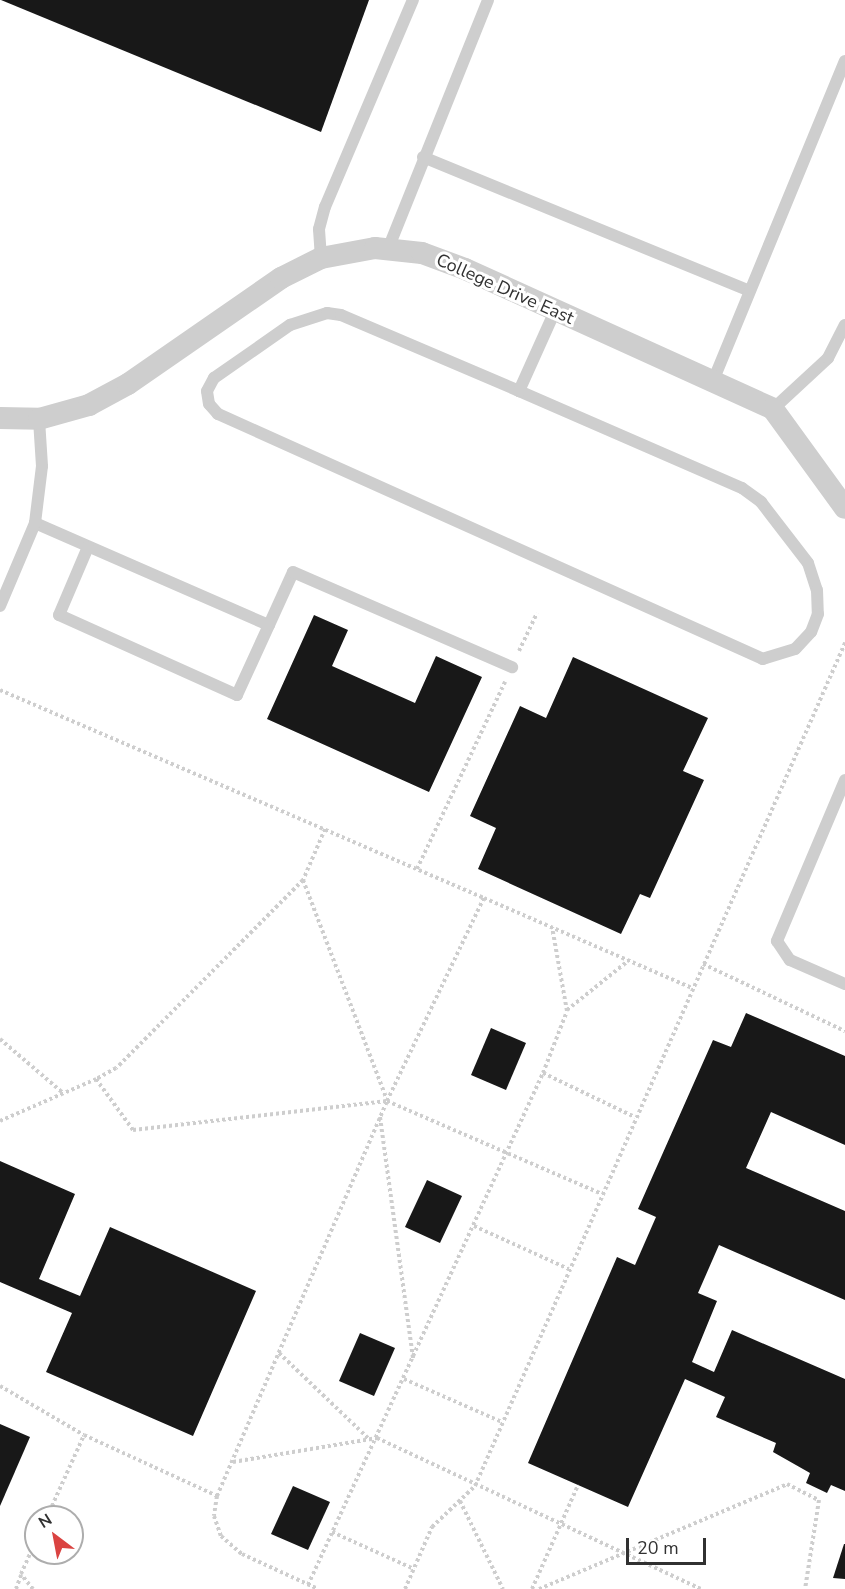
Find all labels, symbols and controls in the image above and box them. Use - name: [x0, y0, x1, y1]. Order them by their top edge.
- street label: College Drive East: [433, 249, 577, 329]
- north arrow: [24, 1505, 84, 1565]
- text: N: [35, 1509, 56, 1534]
- scale bar: [629, 1526, 708, 1564]
- text: 20 m: [637, 1536, 679, 1560]

